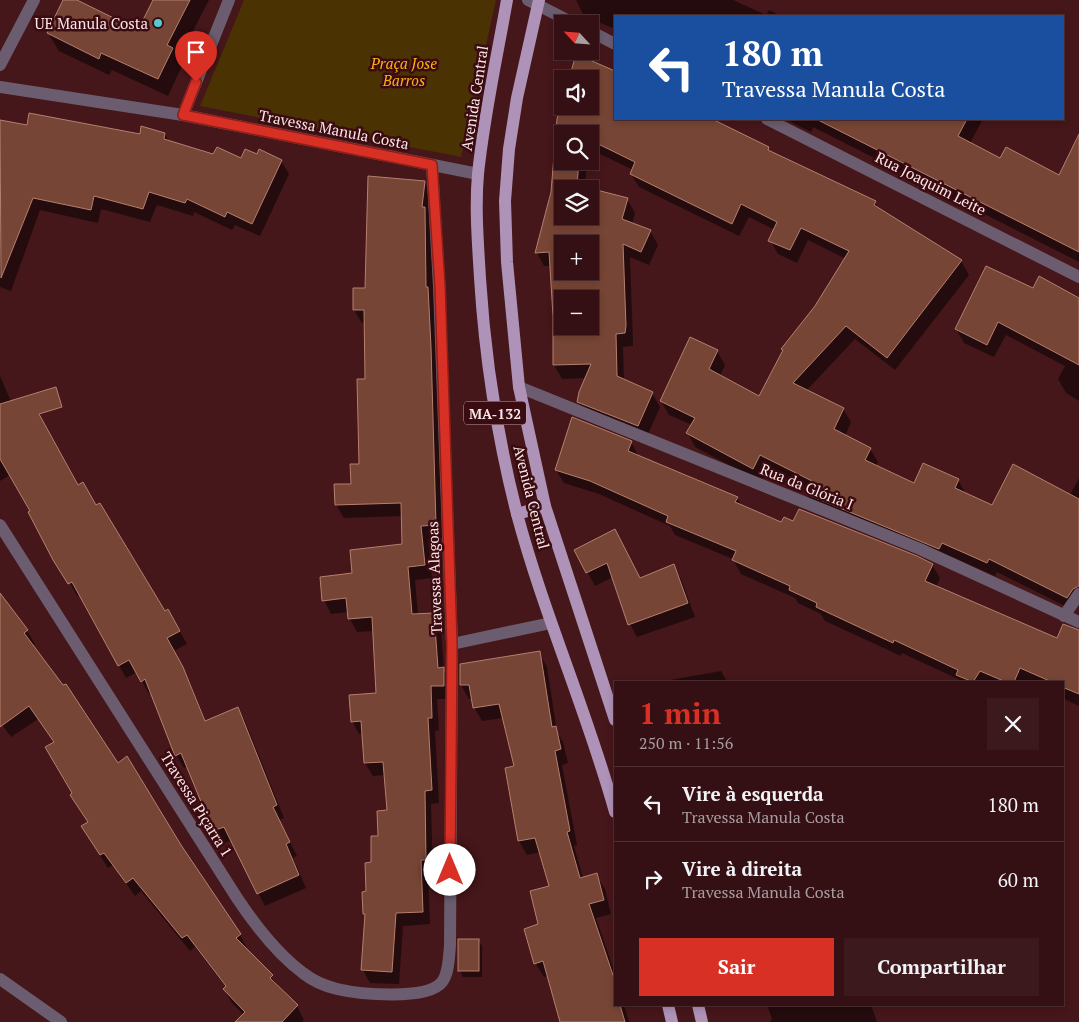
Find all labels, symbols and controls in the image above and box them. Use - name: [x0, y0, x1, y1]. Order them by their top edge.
- place label: UE Manula Costa: [34, 13, 148, 33]
- north arrow: [554, 15, 599, 60]
- map controls: [554, 15, 599, 335]
- marker: UE Manula Costa: [152, 17, 164, 29]
- text: 180 m: [722, 30, 823, 76]
- pin: [175, 31, 217, 82]
- icon: left: [639, 35, 704, 100]
- icon: arrive: [182, 38, 210, 66]
- street label: Avenida Central: [456, 44, 492, 152]
- park label: Praça Jose Barros: [370, 53, 437, 90]
- button: sound: [554, 70, 599, 115]
- text: Travessa Manula Costa: [722, 74, 945, 103]
- street label: Travessa Manula Costa: [257, 105, 411, 153]
- button: search: [554, 125, 599, 170]
- street label: Rua Joaquim Leite: [872, 146, 990, 220]
- button: layers: [554, 180, 599, 225]
- button: +: [554, 235, 599, 280]
- button: −: [554, 290, 599, 335]
- road number: MA-132: [464, 402, 526, 424]
- street label: Avenida Central: [509, 443, 555, 551]
- street label: Rua da Glória I: [757, 458, 857, 514]
- street label: Travessa Alagoas: [422, 521, 446, 635]
- text: 1 min: [639, 693, 721, 733]
- button: close: [987, 698, 1039, 750]
- text: 250 m · 11:56: [639, 732, 733, 754]
- street label: Travessa Piçarra 1: [157, 748, 237, 860]
- text: Vire à esquerda: [682, 781, 824, 806]
- icon: left: [639, 790, 667, 818]
- text: 180 m: [988, 792, 1039, 817]
- text: Travessa Manula Costa: [682, 806, 844, 828]
- position arrow: [423, 843, 475, 895]
- text: Vire à direita: [682, 856, 802, 881]
- icon: right: [639, 865, 667, 893]
- text: 60 m: [998, 867, 1039, 892]
- text: Travessa Manula Costa: [682, 881, 844, 903]
- button: Sair: [639, 938, 834, 996]
- button: Compartilhar: [844, 938, 1039, 996]

